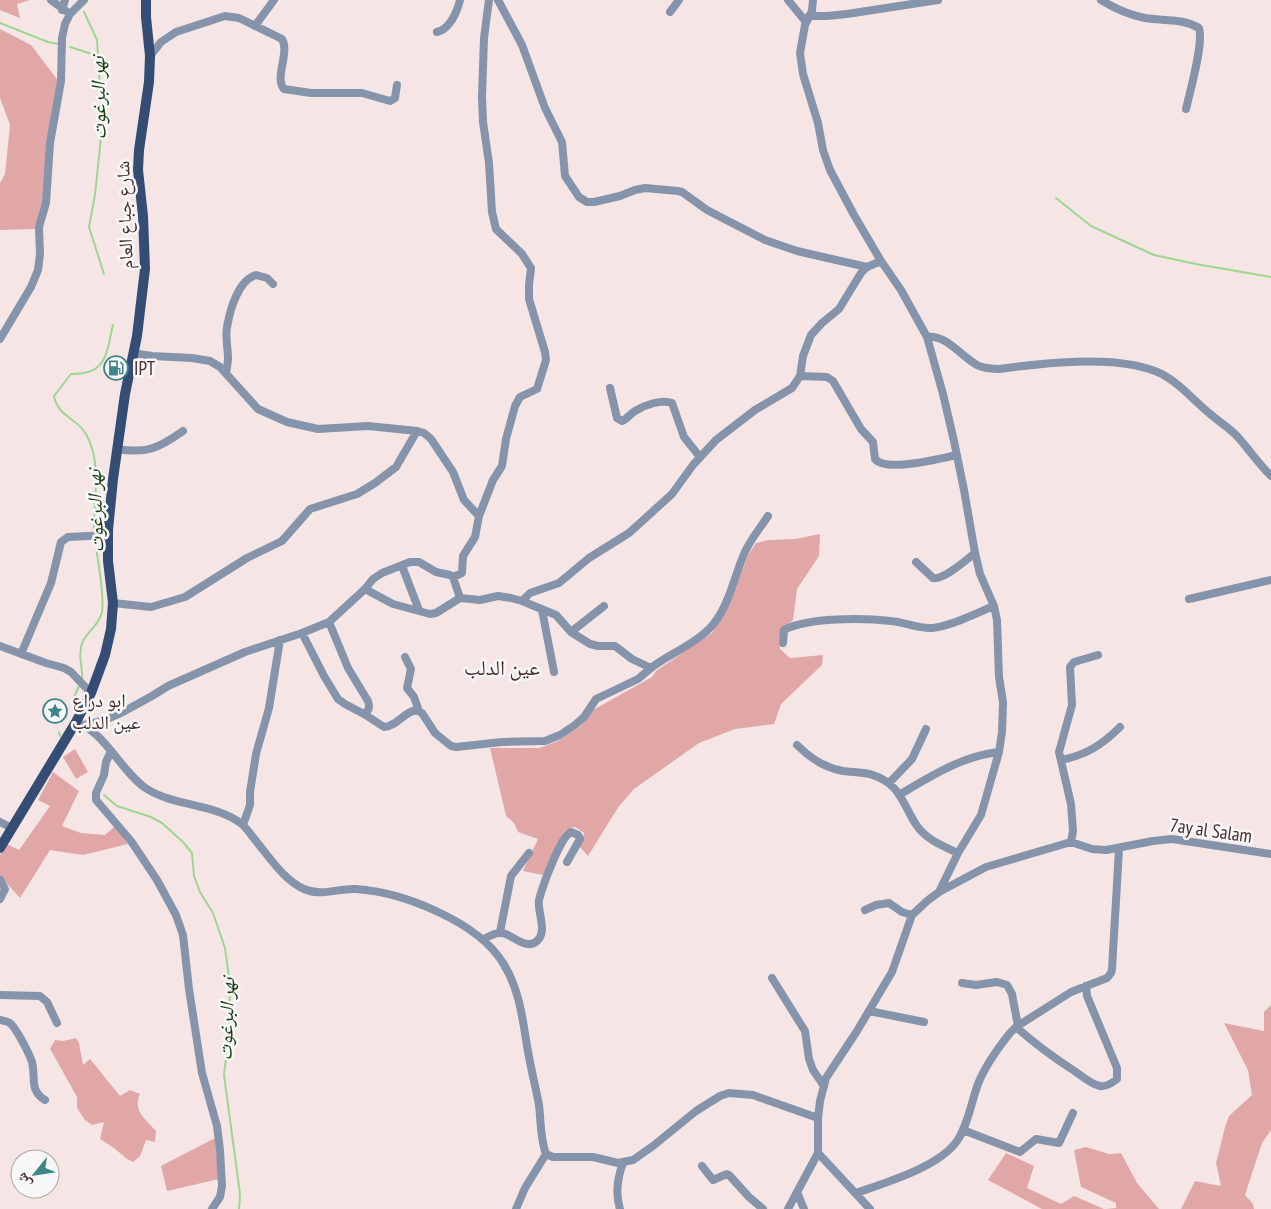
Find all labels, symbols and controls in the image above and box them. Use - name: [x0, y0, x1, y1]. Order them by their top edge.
- water label: نهر البرغوت: [84, 53, 112, 140]
- street label: شارع جباع العام: [110, 160, 140, 270]
- fuel station icon: IPT: [103, 355, 129, 381]
- place label: IPT: [134, 356, 156, 380]
- water label: نهر البرغوت: [80, 466, 109, 553]
- district label: عين الدلب: [464, 654, 540, 681]
- place label: ابو دراع عين الدلب: [72, 688, 141, 734]
- place icon: ابو دراع عين الدلب: [42, 698, 68, 724]
- street label: 7ay al Salam: [1168, 812, 1254, 848]
- water label: نهر البرغوت: [212, 974, 241, 1061]
- north arrow: [10, 1149, 60, 1199]
- text: ش: [12, 1169, 35, 1191]

